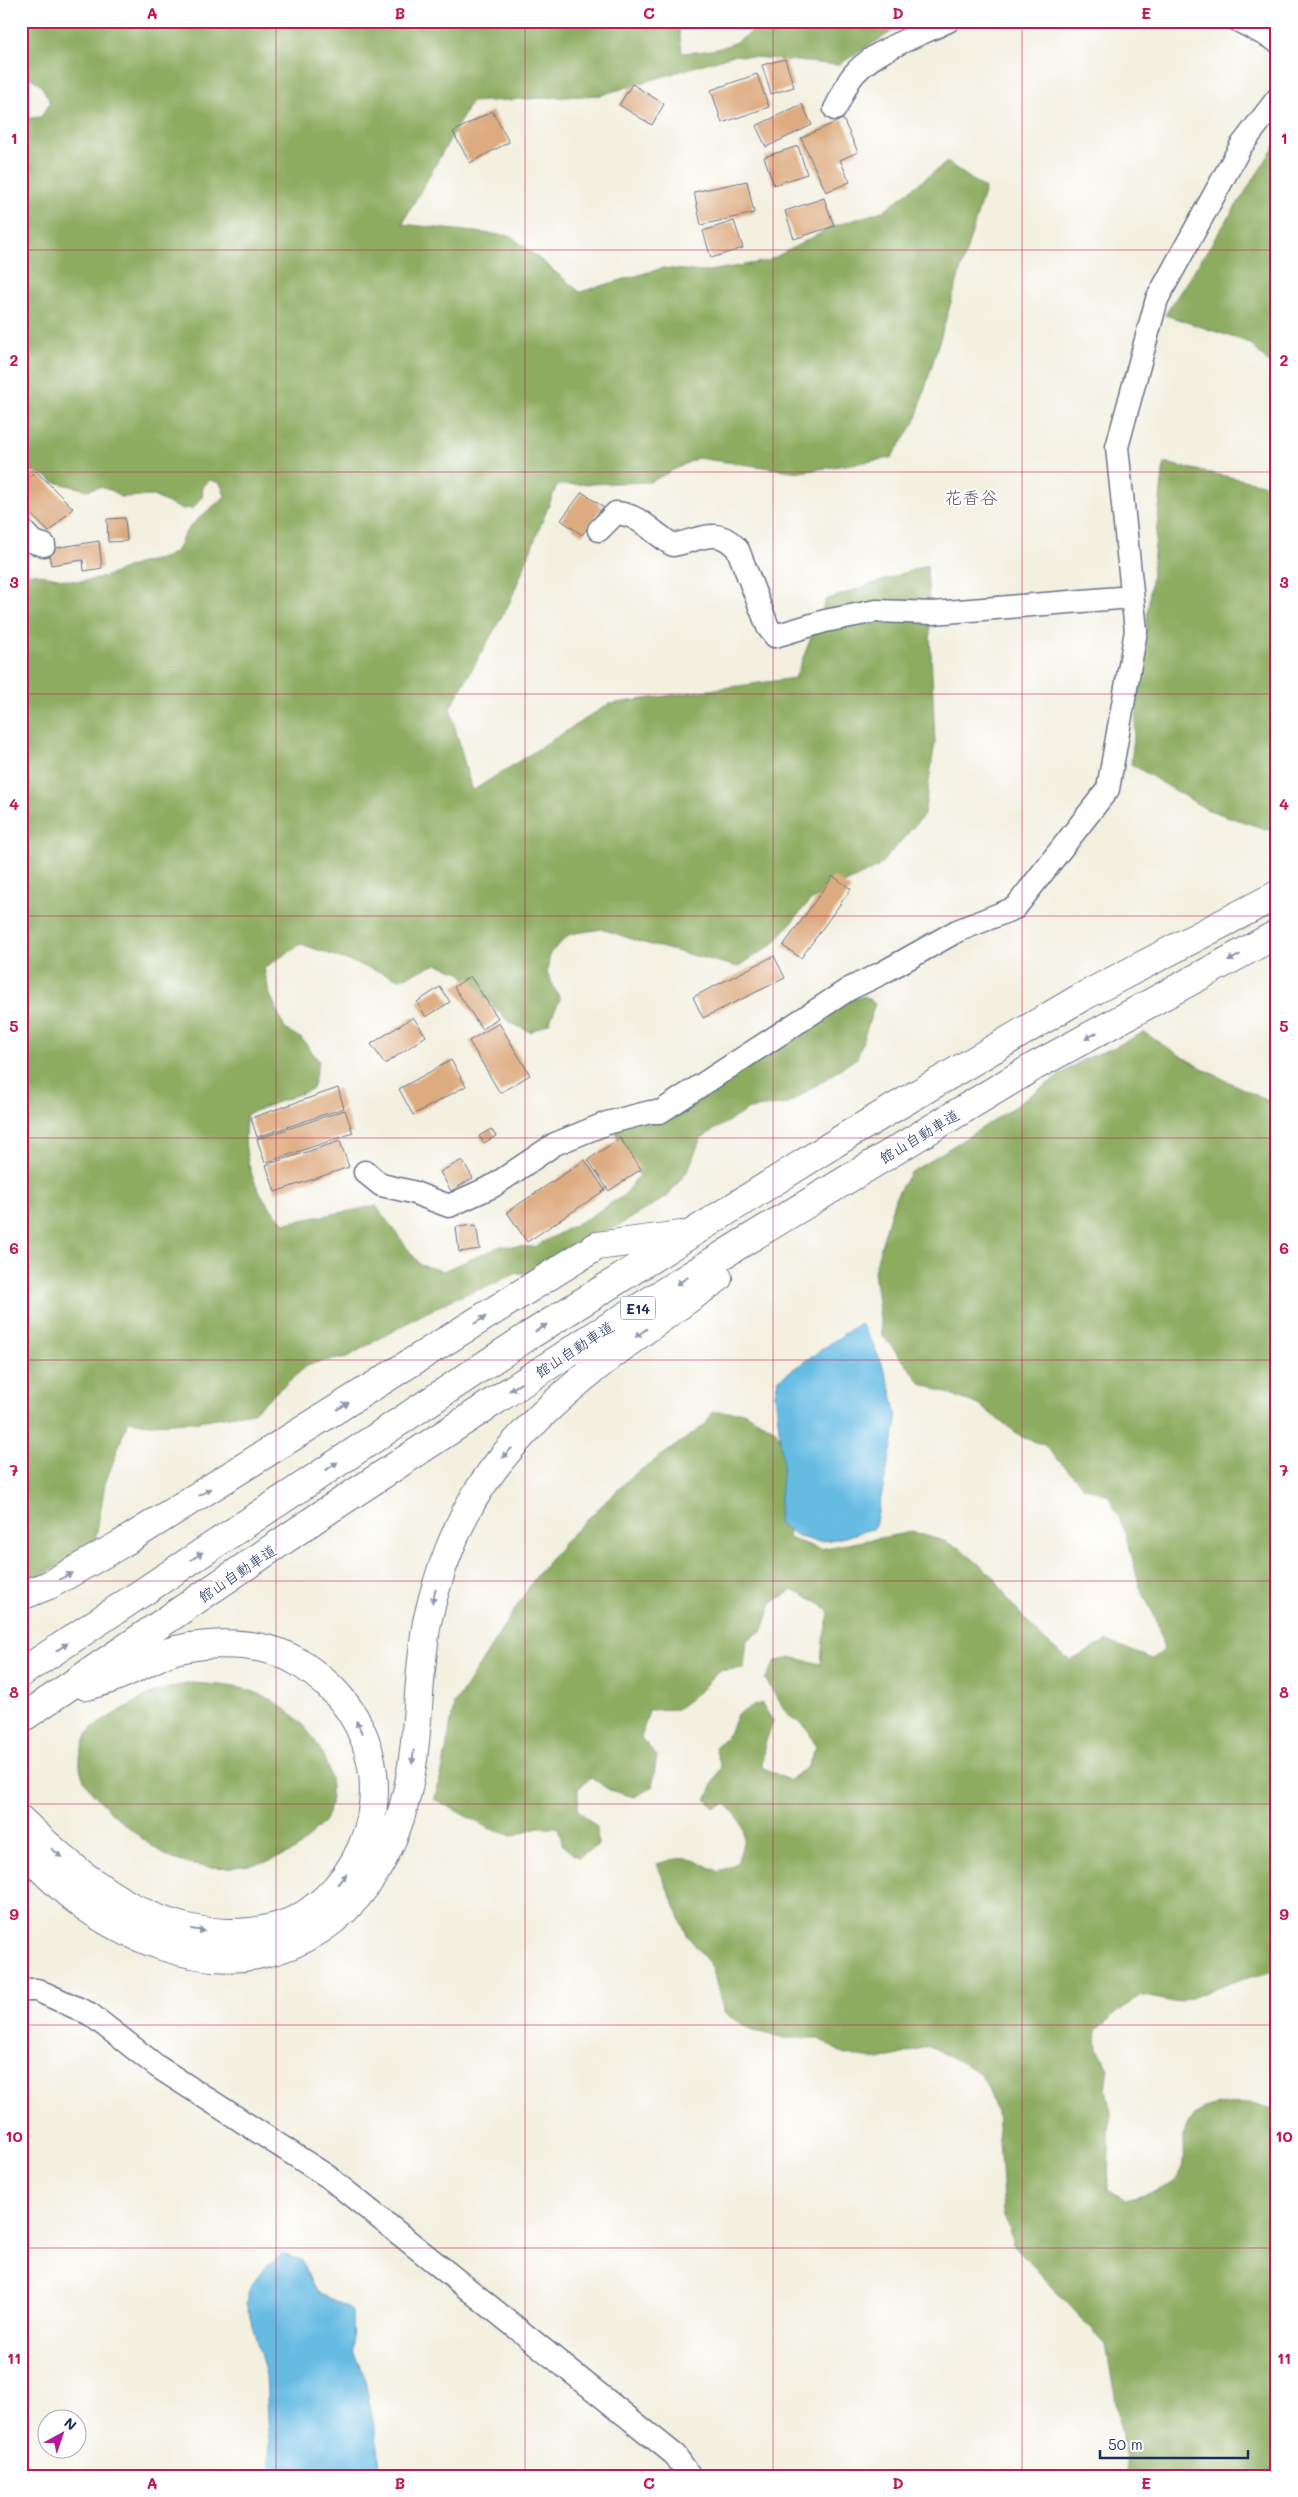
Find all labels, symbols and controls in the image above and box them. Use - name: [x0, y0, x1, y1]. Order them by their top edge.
- text: A: [146, 2, 158, 23]
- text: B: [395, 2, 405, 23]
- text: C: [643, 2, 655, 23]
- text: D: [892, 2, 904, 23]
- text: E: [1141, 2, 1151, 23]
- text: 1: [10, 127, 18, 148]
- text: 1: [1280, 127, 1288, 148]
- text: 2: [10, 349, 19, 370]
- text: 2: [1280, 349, 1289, 370]
- district label: 花香谷: [944, 485, 998, 509]
- text: 3: [9, 571, 19, 592]
- text: 3: [1279, 571, 1289, 592]
- text: 4: [9, 793, 19, 814]
- text: 4: [1279, 793, 1289, 814]
- one-way arrow: [1227, 954, 1241, 962]
- text: 5: [9, 1015, 19, 1036]
- text: 5: [1279, 1015, 1289, 1036]
- one-way arrow: [1085, 1031, 1098, 1040]
- street label: 館山自動車道: [875, 1104, 963, 1168]
- text: 6: [9, 1237, 19, 1258]
- text: 6: [1279, 1237, 1289, 1258]
- one-way arrow: [675, 1276, 688, 1285]
- road number: E14: [620, 1296, 656, 1320]
- one-way arrow: [474, 1315, 487, 1324]
- street label: 館山自動車道: [531, 1316, 617, 1382]
- one-way arrow: [534, 1323, 548, 1333]
- one-way arrow: [634, 1328, 648, 1338]
- one-way arrow: [508, 1382, 522, 1392]
- one-way arrow: [336, 1401, 349, 1411]
- one-way arrow: [501, 1446, 513, 1458]
- text: 7: [10, 1459, 19, 1480]
- text: 7: [1280, 1459, 1289, 1480]
- one-way arrow: [326, 1461, 339, 1471]
- one-way arrow: [198, 1488, 211, 1497]
- street label: 館山自動車道: [194, 1540, 280, 1606]
- one-way arrow: [191, 1551, 204, 1561]
- one-way arrow: [58, 1572, 73, 1580]
- one-way arrow: [430, 1589, 438, 1604]
- one-way arrow: [55, 1642, 69, 1651]
- text: 8: [9, 1681, 19, 1702]
- text: 8: [1279, 1681, 1289, 1702]
- one-way arrow: [355, 1720, 363, 1734]
- one-way arrow: [409, 1749, 417, 1765]
- one-way arrow: [50, 1847, 63, 1858]
- one-way arrow: [337, 1872, 348, 1885]
- text: 9: [9, 1903, 19, 1924]
- text: 9: [1279, 1903, 1289, 1924]
- one-way arrow: [190, 1926, 206, 1934]
- text: 10: [5, 2125, 23, 2146]
- text: 10: [1275, 2125, 1293, 2146]
- text: 11: [7, 2347, 21, 2368]
- text: 11: [1277, 2347, 1291, 2368]
- north arrow: [38, 2410, 88, 2460]
- text: N: [60, 2413, 81, 2434]
- scale bar: [1100, 2427, 1248, 2459]
- text: 50 m: [1108, 2434, 1143, 2454]
- text: A: [146, 2472, 158, 2493]
- text: B: [395, 2472, 405, 2493]
- text: C: [643, 2472, 655, 2493]
- text: D: [892, 2472, 904, 2493]
- text: E: [1141, 2472, 1151, 2493]

